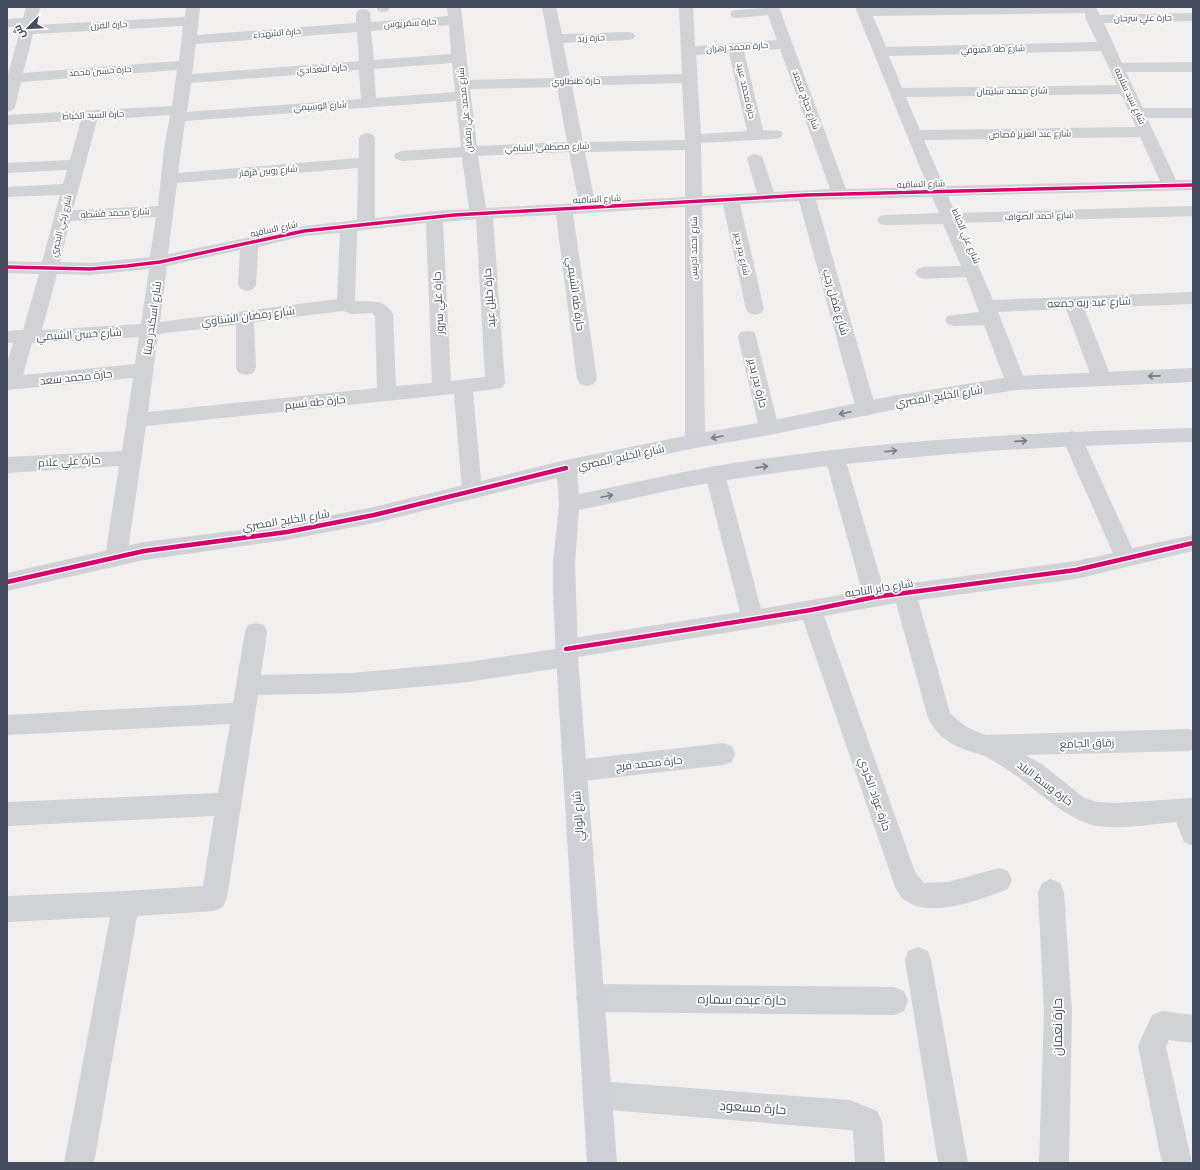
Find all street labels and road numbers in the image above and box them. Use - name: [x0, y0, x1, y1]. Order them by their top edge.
- street label: حارة علي سرحان: [1114, 11, 1172, 26]
- street label: حارة سقريوس: [383, 15, 437, 30]
- street label: حارة الفرن: [90, 18, 128, 31]
- street label: حارة الشهداء: [253, 25, 301, 40]
- street label: حارة زيد: [577, 31, 605, 44]
- street label: حارة محمد زهران: [706, 39, 768, 54]
- street label: شارع طه المنوفي: [961, 42, 1025, 57]
- street label: حارة البغدادي: [296, 61, 348, 78]
- street label: حارة محمد عبيد: [735, 62, 758, 120]
- street label: حارة حسين محمد: [68, 63, 132, 78]
- street label: شارع سيد سلامه: [1112, 66, 1148, 126]
- street label: شارع محمد علي رمضان: [455, 67, 476, 153]
- street label: شارع حجاج محمد: [790, 69, 822, 131]
- street label: حارة طنطاوي: [551, 75, 601, 88]
- street label: شارع محمد سليمان: [976, 84, 1048, 98]
- street label: شارع الوسيمي: [293, 98, 347, 115]
- street label: حارة السيد الخياط: [62, 107, 124, 122]
- street label: شارع عبد العزيز قصاص: [989, 127, 1071, 141]
- street label: شارع مصطفى الشامي: [505, 140, 590, 155]
- street label: شارع روبين قرقار: [237, 162, 298, 180]
- street label: شارع الساقيه: [897, 177, 945, 191]
- street label: شارع الساقيه: [573, 192, 621, 206]
- street label: شارع زكي البحيري: [47, 193, 76, 259]
- street label: شارع محمد قشطه: [80, 205, 150, 221]
- street label: شارع علي الخياط: [948, 207, 983, 266]
- street label: شارع احمد الصواف: [1004, 209, 1074, 223]
- street label: شارع احمد ادريس: [688, 216, 700, 280]
- street label: شارع الساقيه: [249, 218, 299, 240]
- street label: شارع بدر بدير: [731, 230, 753, 277]
- street label: حارة طه الشيمي: [562, 256, 588, 332]
- street label: شارع فضل رجب: [819, 267, 852, 337]
- street label: حارة خليل عيد: [480, 268, 498, 328]
- street label: حارة علي سرور: [429, 271, 449, 336]
- street label: شارع اسكندر مينا: [140, 280, 165, 356]
- street label: شارع عبد ربه جمعه: [1047, 294, 1131, 311]
- street label: شارع رمضان الشناوي: [200, 303, 296, 331]
- street label: شارع حسن الشيمي: [36, 325, 122, 345]
- street label: حارة بدر بدير: [745, 356, 771, 409]
- street label: حارة محمد سعد: [39, 366, 113, 388]
- street label: شارع الخليج المصري: [894, 382, 984, 412]
- street label: حارة طه نسيم: [284, 392, 346, 413]
- street label: شارع الخليج المصري: [576, 441, 666, 475]
- street label: حارة علي علام: [37, 452, 101, 472]
- street label: شارع الخليج المصري: [241, 506, 331, 536]
- street label: شارع داير الناحيه: [844, 576, 914, 601]
- street label: زقاق الجامع: [1059, 735, 1115, 752]
- street label: حارة محمد فرج: [615, 753, 683, 774]
- street label: حارة عواد الكردي: [854, 755, 894, 833]
- street label: حارة وسط البلد: [1014, 757, 1076, 809]
- street label: شارع الوالي: [569, 790, 589, 842]
- street label: حارة عبده سماره: [698, 990, 786, 1009]
- street label: حارة نعمان: [1049, 998, 1066, 1056]
- street label: حارة مسعود: [719, 1097, 787, 1118]

